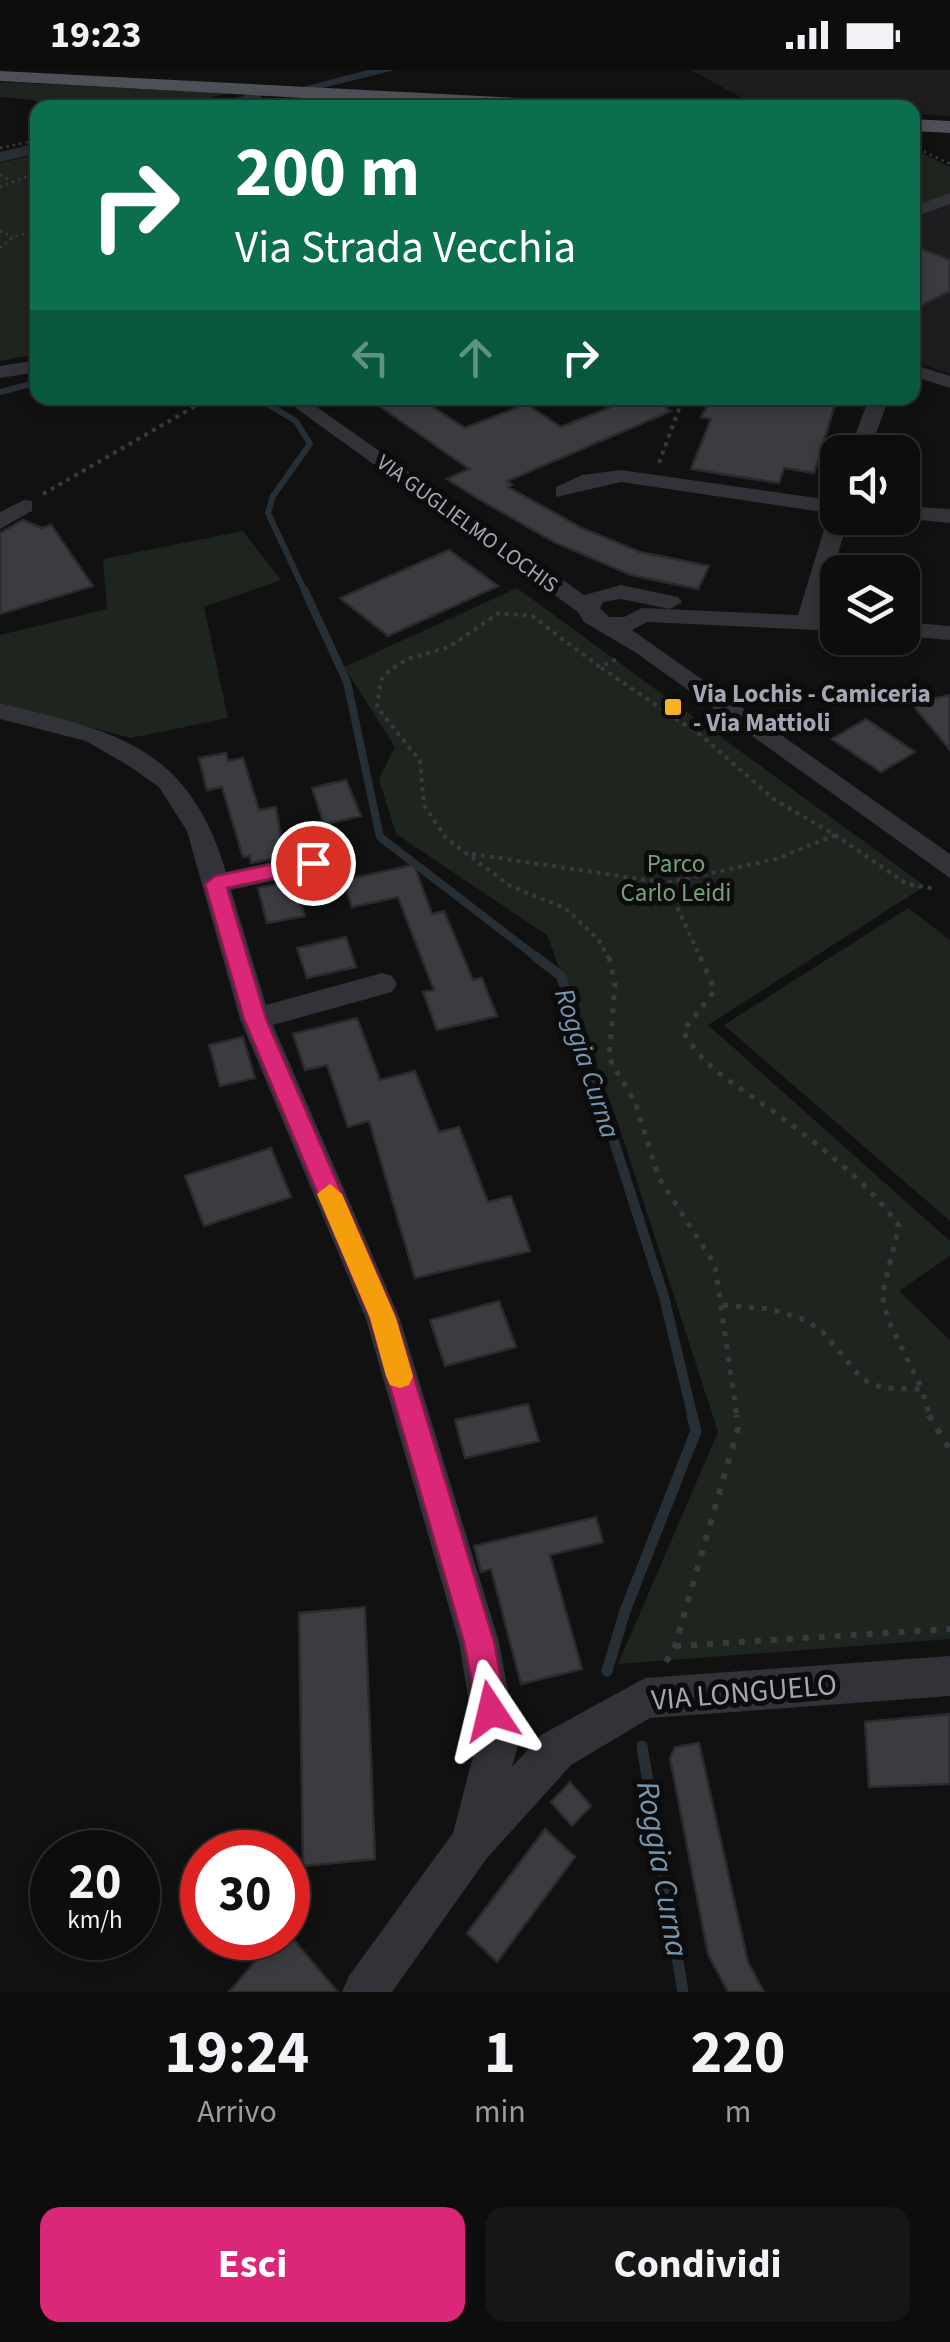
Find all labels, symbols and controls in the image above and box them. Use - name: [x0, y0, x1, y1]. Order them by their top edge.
- text: 19:23: [50, 8, 142, 62]
- text: 200 m: [235, 123, 420, 223]
- icon: right: [70, 140, 200, 270]
- text: Via Strada Vecchia: [235, 216, 576, 280]
- icon: left: [343, 330, 398, 385]
- icon: ahead: [448, 330, 503, 385]
- icon: right: [553, 330, 608, 385]
- map controls: [820, 435, 920, 655]
- button: sound: [820, 435, 920, 535]
- street label: VIA GUGLIELMO LOCHIS: [370, 447, 565, 601]
- button: layers: [820, 555, 920, 655]
- place label: Via Lochis - Camiceria - Via Mattioli: [692, 676, 931, 741]
- marker: Via Lochis - Camiceria - Via Mattioli: [662, 696, 684, 718]
- pin: [271, 821, 356, 906]
- icon: arrive: [286, 836, 341, 891]
- park label: Parco Carlo Leidi: [621, 846, 731, 911]
- water label: Roggia Curna: [544, 983, 630, 1143]
- position arrow: [439, 1659, 543, 1763]
- street label: VIA LONGUELO: [649, 1663, 839, 1722]
- water label: Roggia Curna: [624, 1778, 700, 1961]
- speed limit sign: 30: [180, 1830, 310, 1960]
- text: 20: [69, 1847, 121, 1918]
- text: km/h: [67, 1902, 123, 1938]
- text: 19:24: [165, 2011, 309, 2096]
- text: 1: [484, 2011, 516, 2096]
- text: 220: [690, 2011, 785, 2096]
- text: Arrivo: [197, 2089, 277, 2135]
- text: min: [474, 2089, 526, 2135]
- text: m: [725, 2089, 751, 2135]
- button: Esci: [40, 2207, 465, 2322]
- button: Condividi: [485, 2207, 910, 2322]

